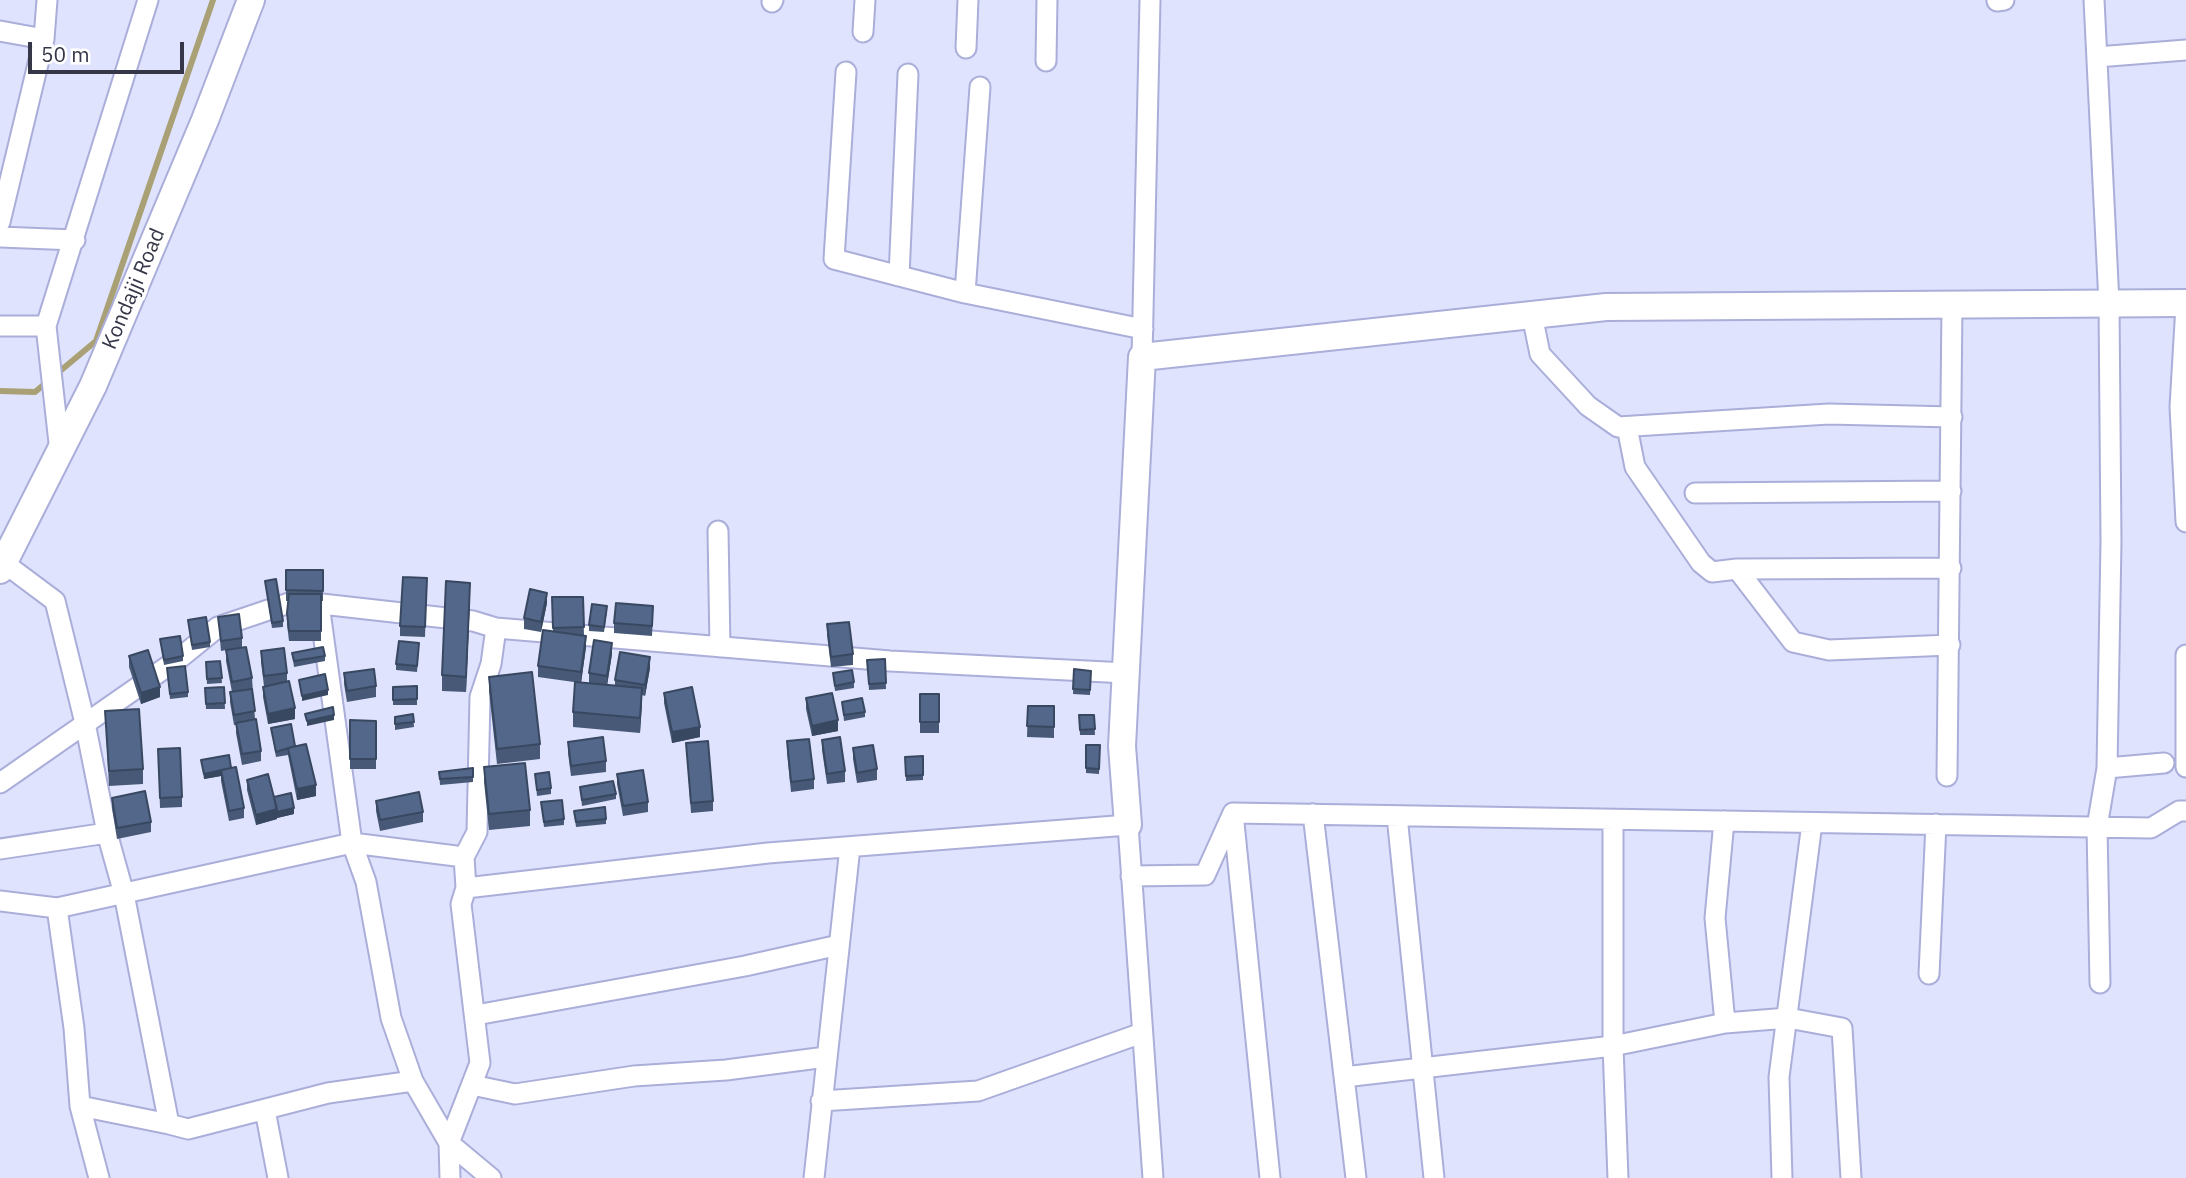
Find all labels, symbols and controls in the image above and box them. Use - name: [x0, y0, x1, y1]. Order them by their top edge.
- scale bar: [32, 28, 187, 72]
- text: 50 m: [41, 40, 90, 68]
- street label: Kondajji Road: [97, 225, 171, 353]

